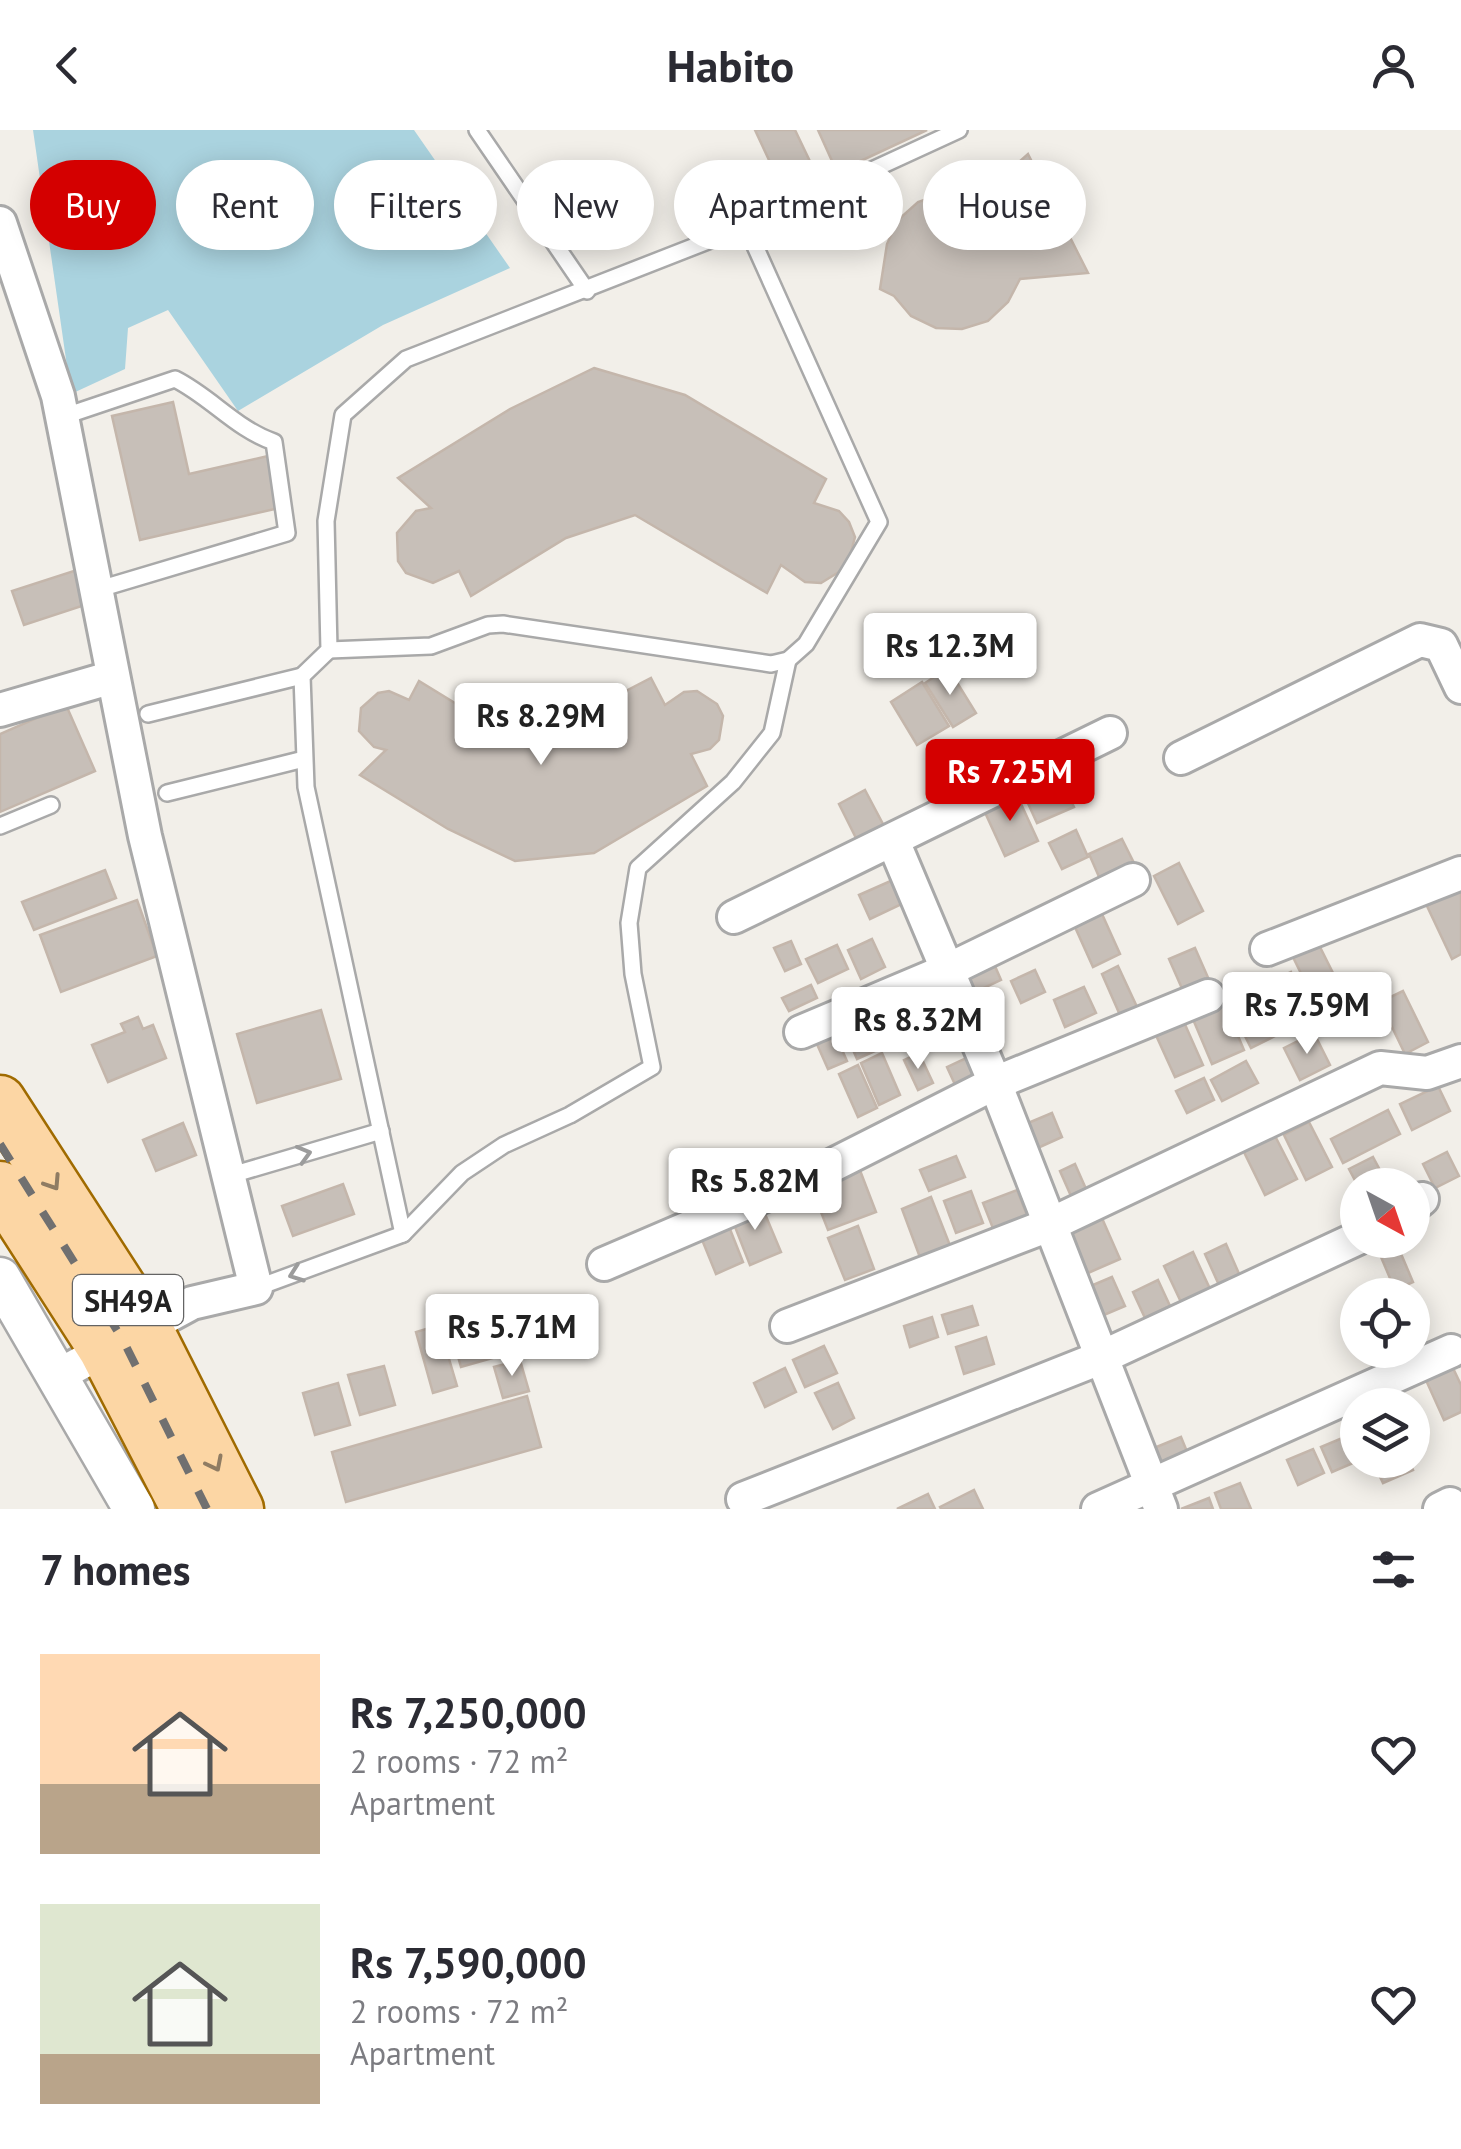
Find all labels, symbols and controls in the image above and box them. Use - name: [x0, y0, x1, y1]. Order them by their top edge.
- text: Habito: [667, 36, 794, 94]
- icon: back: [40, 38, 95, 93]
- icon: person: [1366, 38, 1421, 93]
- chip: Buy: [30, 160, 156, 250]
- chip: Rent: [176, 160, 314, 250]
- chip: Filters: [334, 160, 497, 250]
- chip: New: [517, 160, 654, 250]
- chip: Apartment: [674, 160, 903, 250]
- chip: House: [923, 160, 1086, 250]
- pin: Rs 12.3M: [847, 613, 1053, 698]
- text: Rs 12.3M: [886, 624, 1014, 666]
- pin: Rs 8.29M: [438, 683, 644, 768]
- text: Rs 8.29M: [477, 694, 605, 736]
- pin: Rs 7.25M: [907, 739, 1113, 824]
- text: Rs 7.25M: [948, 750, 1072, 792]
- pin: Rs 7.59M: [1204, 972, 1410, 1057]
- text: Rs 7.59M: [1245, 983, 1369, 1025]
- pin: Rs 8.32M: [815, 987, 1021, 1072]
- text: Rs 8.32M: [854, 998, 982, 1040]
- one-way arrow: [295, 1145, 312, 1166]
- pin: Rs 5.82M: [652, 1148, 858, 1233]
- text: Rs 5.82M: [691, 1159, 819, 1201]
- north arrow: [1340, 1168, 1430, 1258]
- map controls: [1340, 1168, 1430, 1478]
- one-way arrow: [40, 1172, 59, 1190]
- one-way arrow: [289, 1262, 306, 1282]
- road number: SH49A: [73, 1275, 183, 1325]
- button: locate: [1340, 1278, 1430, 1368]
- pin: Rs 5.71M: [409, 1294, 615, 1379]
- text: Rs 5.71M: [448, 1305, 576, 1347]
- button: layers: [1340, 1388, 1430, 1478]
- one-way arrow: [203, 1454, 223, 1472]
- text: 7 homes: [40, 1542, 191, 1597]
- icon: filters: [1366, 1542, 1421, 1597]
- text: Rs 7,250,000: [350, 1685, 587, 1740]
- icon: home: [120, 1694, 240, 1814]
- icon: heart: [1366, 1727, 1421, 1782]
- text: 2 rooms · 72 m²: [350, 1740, 568, 1782]
- text: Apartment: [350, 1782, 495, 1824]
- text: Rs 7,590,000: [350, 1935, 587, 1990]
- icon: home: [120, 1944, 240, 2064]
- icon: heart: [1366, 1977, 1421, 2032]
- text: 2 rooms · 72 m²: [350, 1990, 568, 2032]
- text: Apartment: [350, 2032, 495, 2074]

